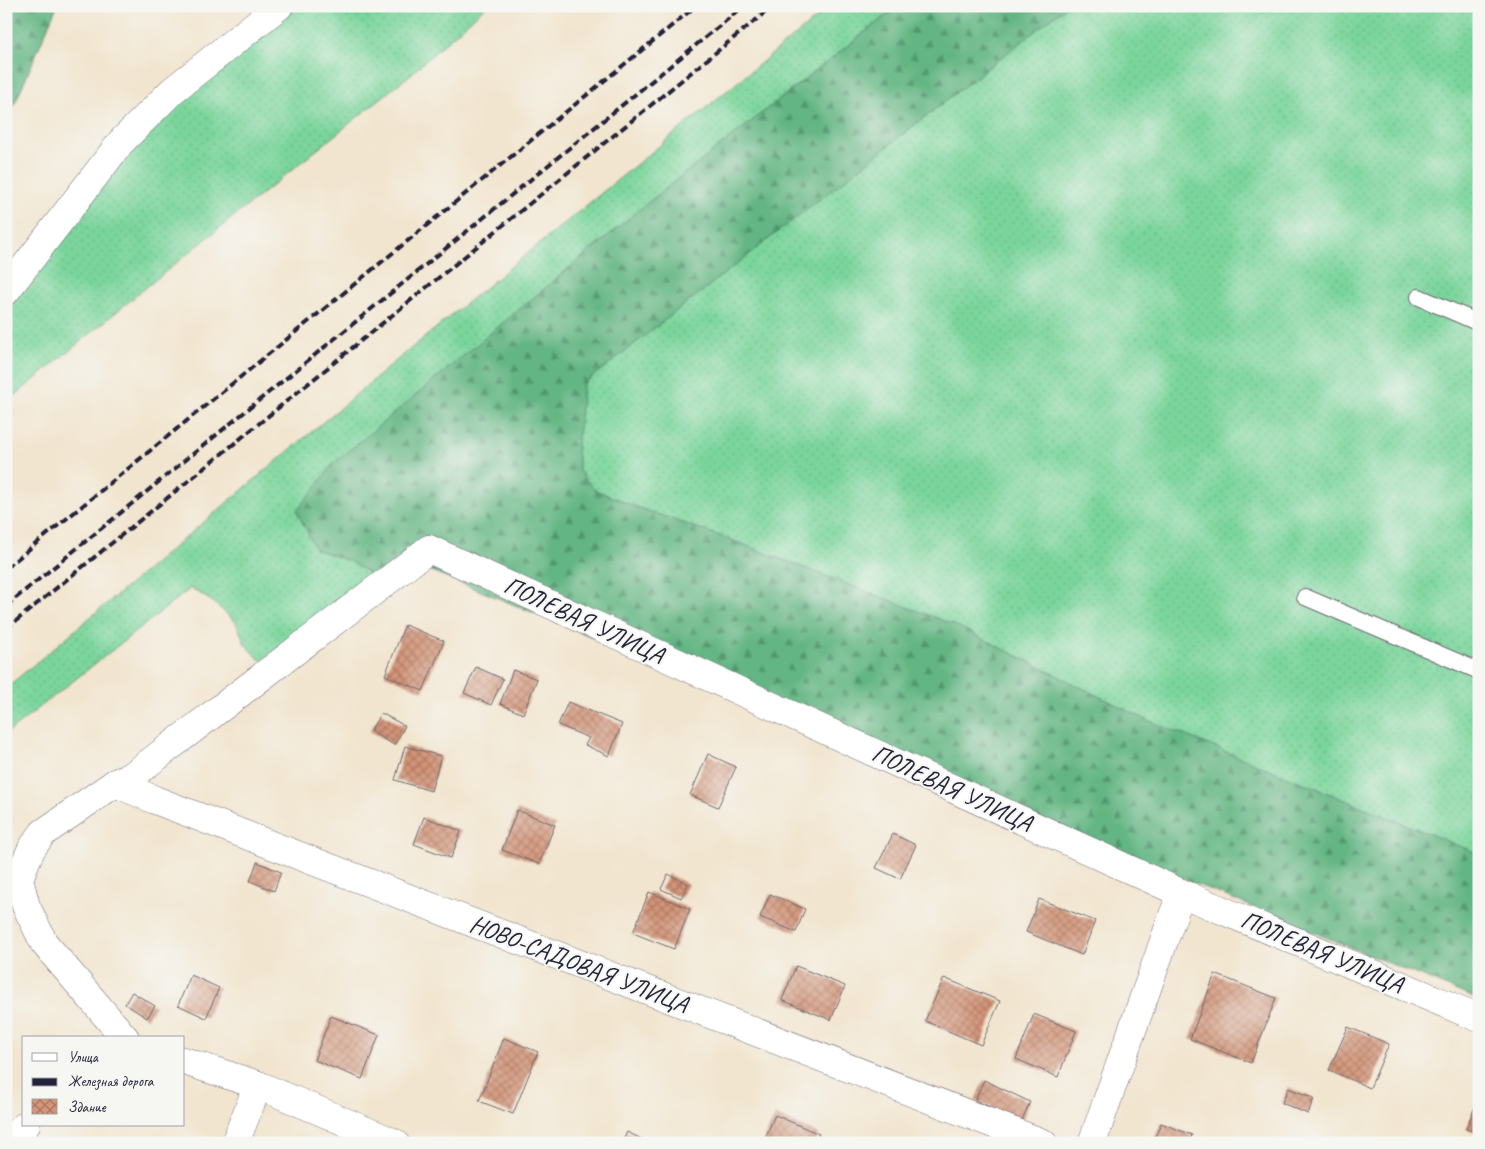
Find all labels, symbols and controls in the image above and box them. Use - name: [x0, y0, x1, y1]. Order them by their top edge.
- street label: ПОЛЕВАЯ УЛИЦА: [499, 569, 670, 672]
- street label: ПОЛЕВАЯ УЛИЦА: [867, 737, 1038, 840]
- street label: ПОЛЕВАЯ УЛИЦА: [1236, 903, 1409, 1001]
- street label: НОВО-САДОВАЯ УЛИЦА: [465, 908, 694, 1021]
- legend: [22, 1036, 185, 1126]
- text: Улица: [68, 1048, 99, 1067]
- text: Железная дорога: [68, 1072, 155, 1091]
- text: Здание: [68, 1098, 107, 1117]

